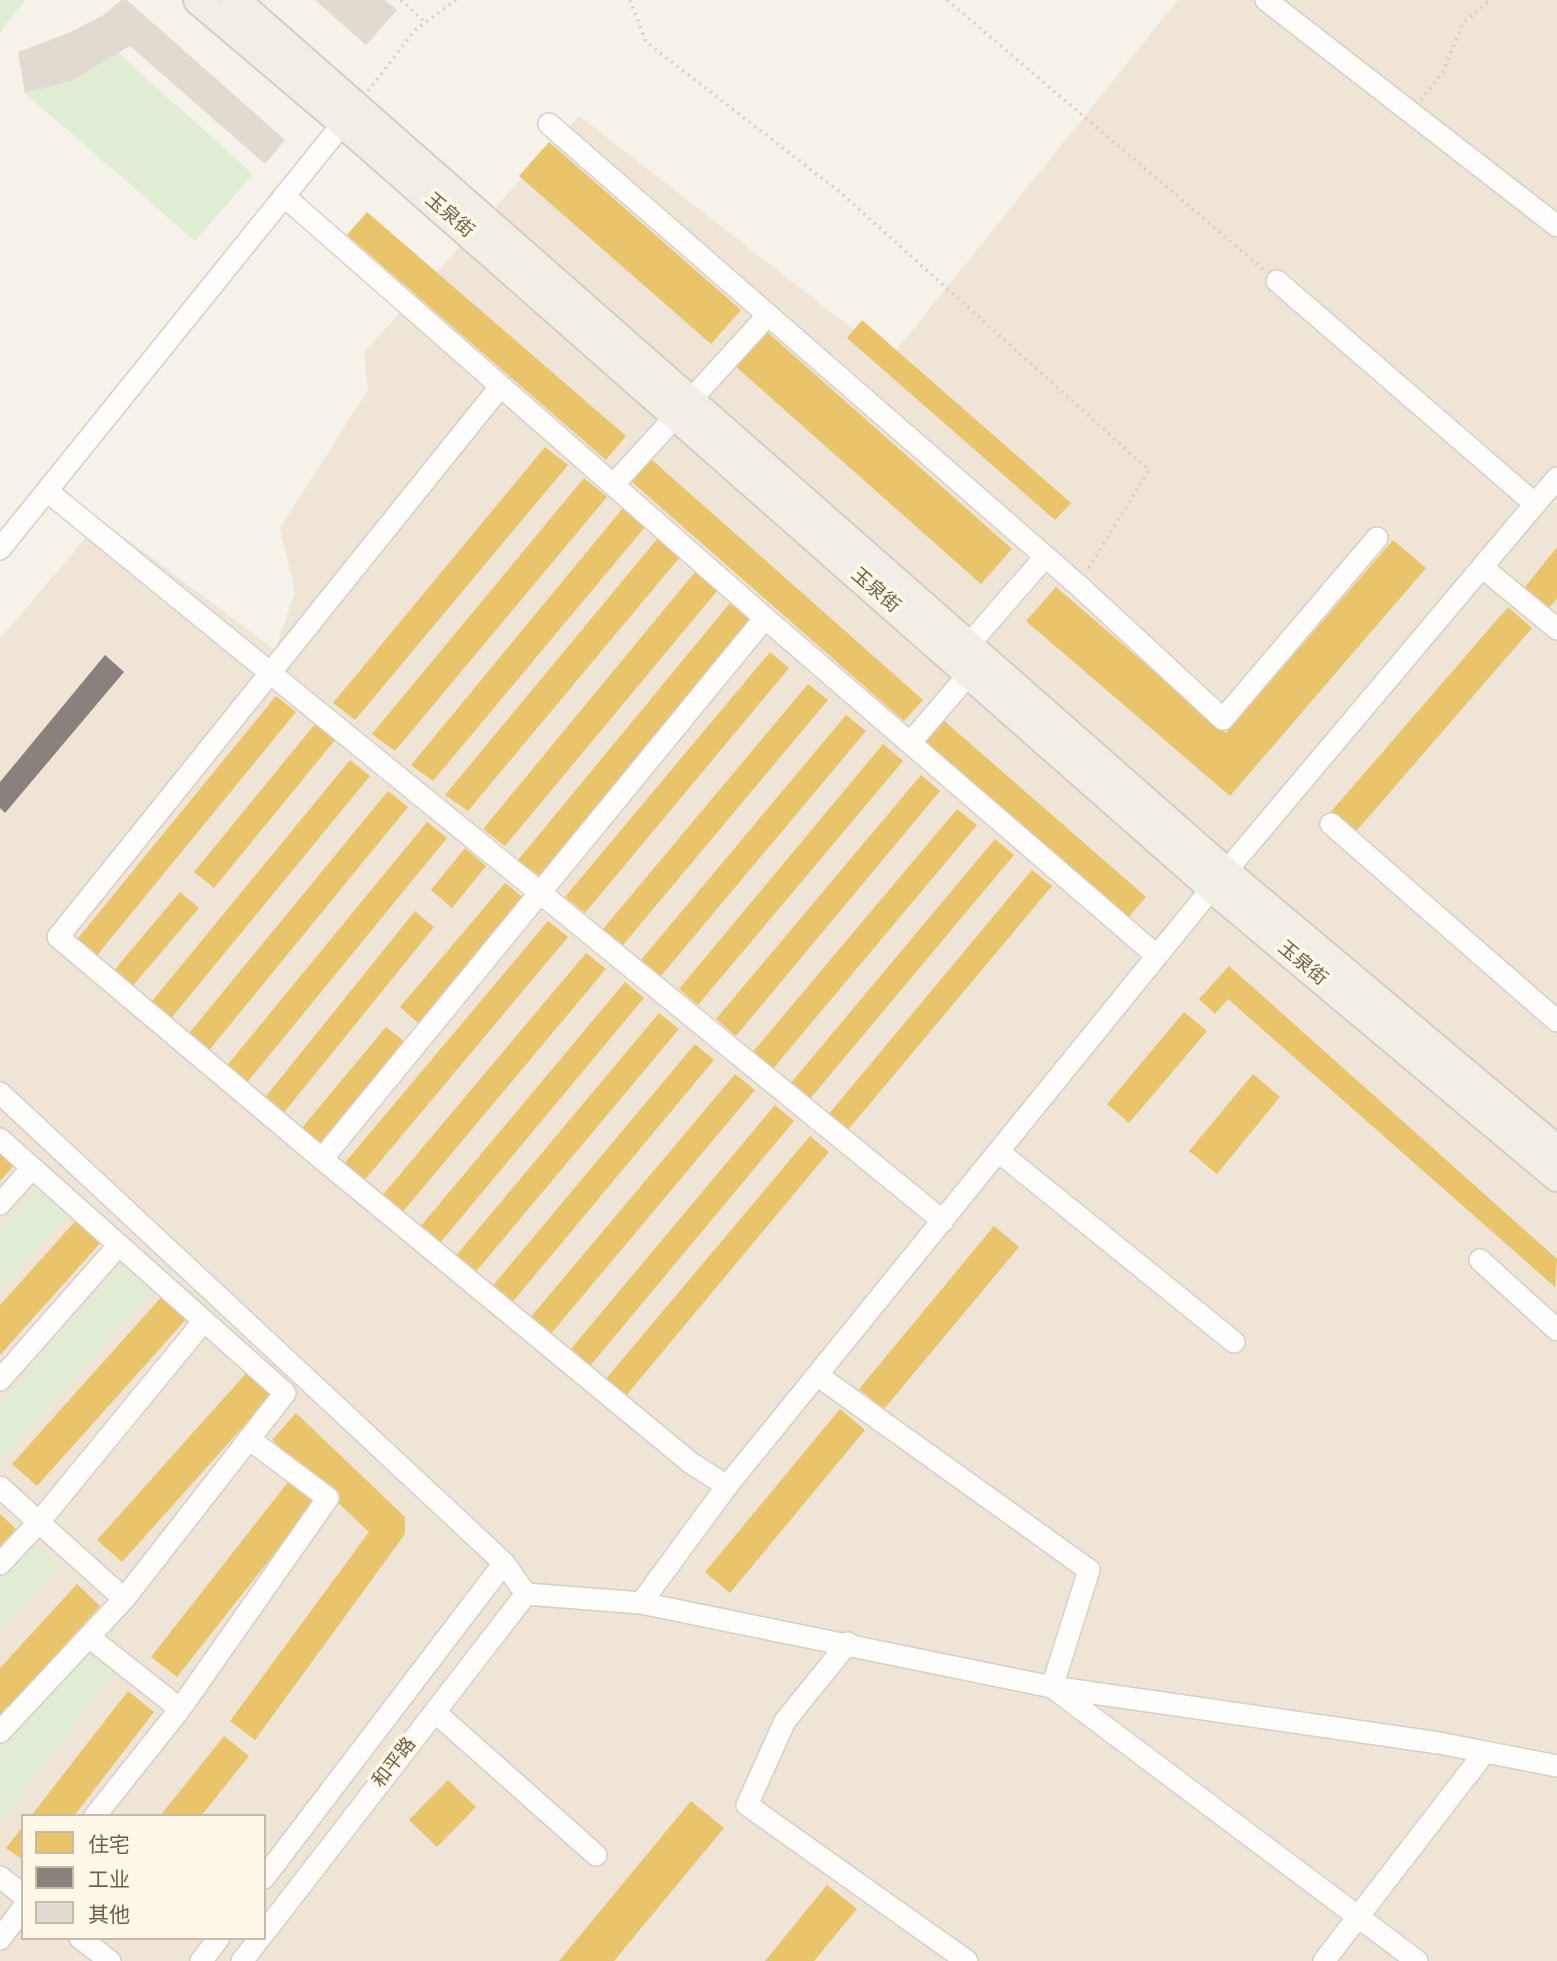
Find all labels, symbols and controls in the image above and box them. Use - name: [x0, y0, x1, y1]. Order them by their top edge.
- street label: 玉泉街: [420, 189, 478, 243]
- street label: 玉泉街: [846, 564, 904, 618]
- street label: 玉泉街: [1273, 937, 1331, 991]
- street label: 和平路: [368, 1734, 422, 1792]
- legend: [21, 1814, 266, 1940]
- text: 住宅: [88, 1833, 130, 1857]
- text: 工业: [88, 1868, 130, 1892]
- text: 其他: [88, 1903, 130, 1927]

